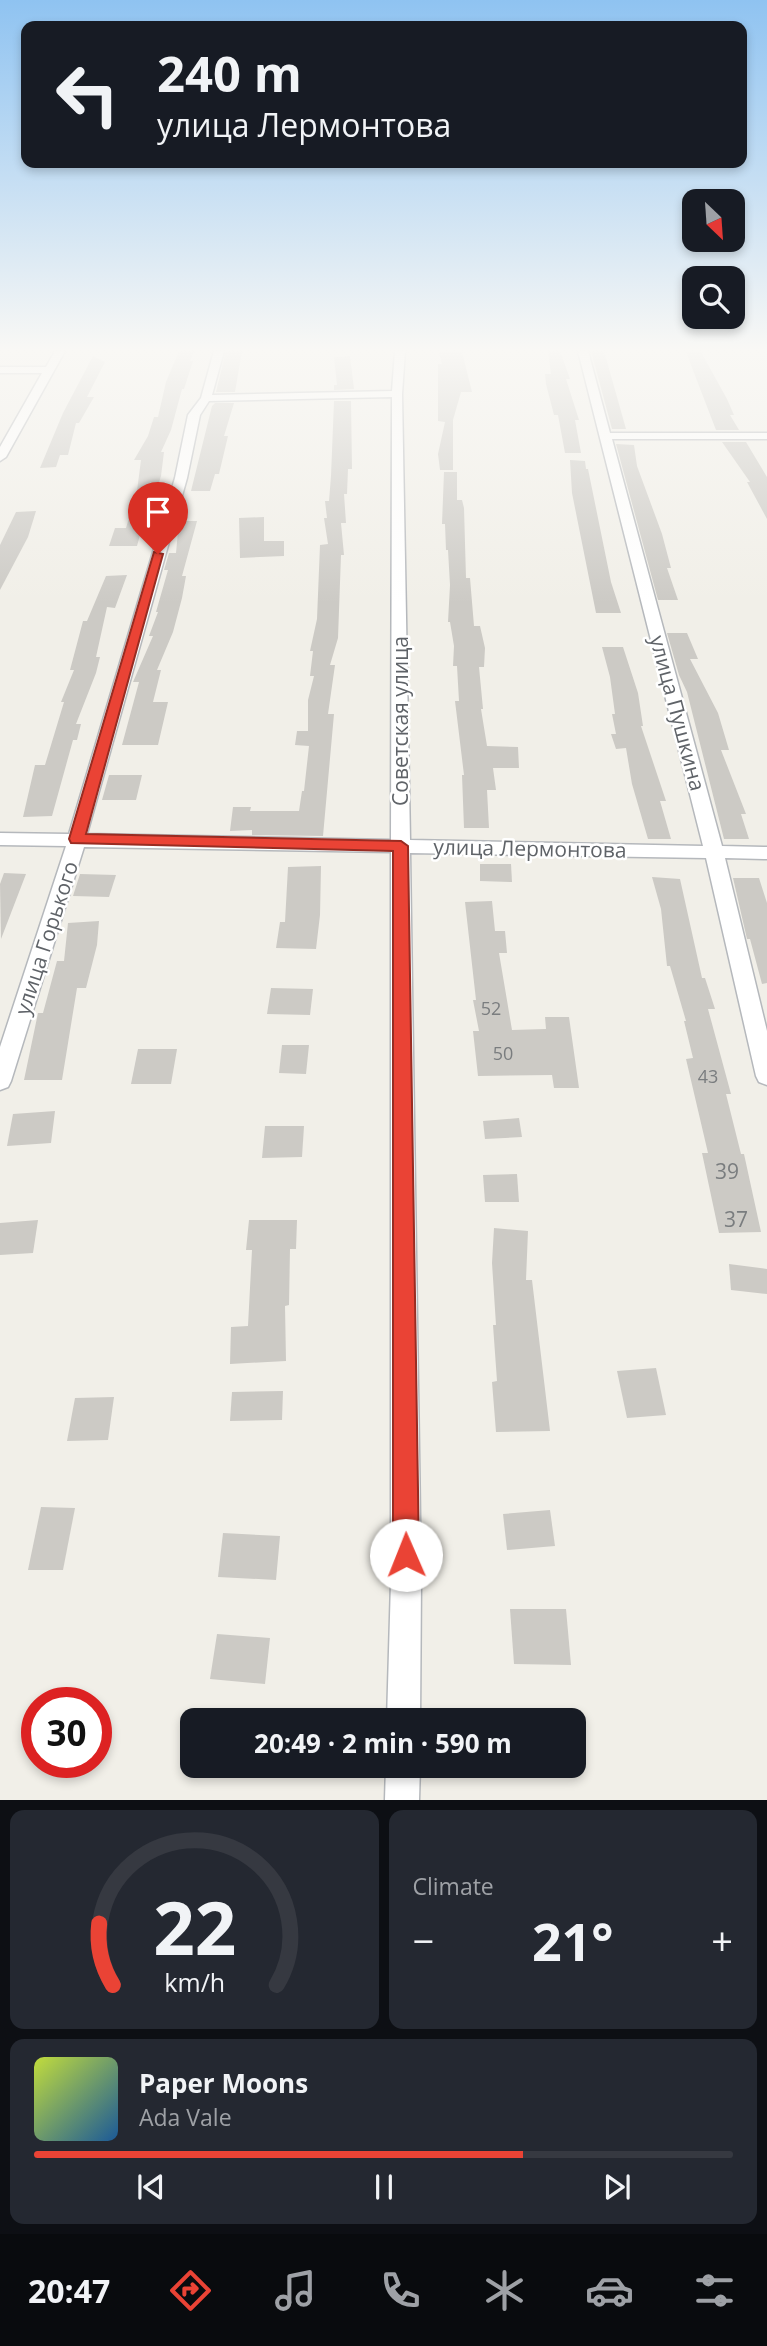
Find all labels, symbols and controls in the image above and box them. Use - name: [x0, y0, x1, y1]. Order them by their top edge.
- text: 240 m: [157, 40, 302, 106]
- icon: left: [42, 49, 133, 140]
- text: улица Лермонтова: [157, 103, 451, 146]
- north arrow: [682, 189, 746, 252]
- map controls: [682, 189, 745, 329]
- button: search: [682, 266, 745, 329]
- pin: [128, 482, 188, 554]
- icon: arrive: [139, 493, 177, 531]
- street label: улица Пушкина: [644, 632, 712, 794]
- street label: Советская улица: [386, 636, 414, 806]
- street label: улица Лермонтова: [433, 832, 627, 864]
- street label: улица Горького: [8, 858, 84, 1018]
- house number: 52: [481, 996, 501, 1020]
- house number: 50: [493, 1041, 513, 1065]
- house number: 43: [698, 1064, 718, 1088]
- house number: 39: [715, 1157, 739, 1185]
- house number: 37: [724, 1205, 748, 1233]
- position arrow: [369, 1518, 443, 1592]
- speed limit sign: 30: [21, 1687, 112, 1778]
- text: 20:49 · 2 min · 590 m: [254, 1725, 512, 1761]
- text: Climate: [413, 1870, 494, 1902]
- text: 22: [153, 1878, 236, 1977]
- text: 21°: [532, 1905, 614, 1976]
- text: −: [413, 1914, 434, 1966]
- text: +: [711, 1914, 733, 1966]
- text: km/h: [164, 1965, 225, 1999]
- text: Paper Moons: [139, 2065, 308, 2101]
- text: Ada Vale: [139, 2101, 232, 2133]
- icon: previous: [132, 2168, 170, 2206]
- icon: pause: [365, 2168, 403, 2206]
- icon: next: [598, 2168, 636, 2206]
- icon: directions: [166, 2266, 215, 2315]
- icon: music: [271, 2266, 320, 2315]
- icon: phone: [376, 2266, 425, 2315]
- icon: climate: [480, 2266, 529, 2315]
- icon: car: [585, 2266, 634, 2315]
- icon: filters: [690, 2266, 739, 2315]
- text: 20:47: [28, 2269, 110, 2312]

